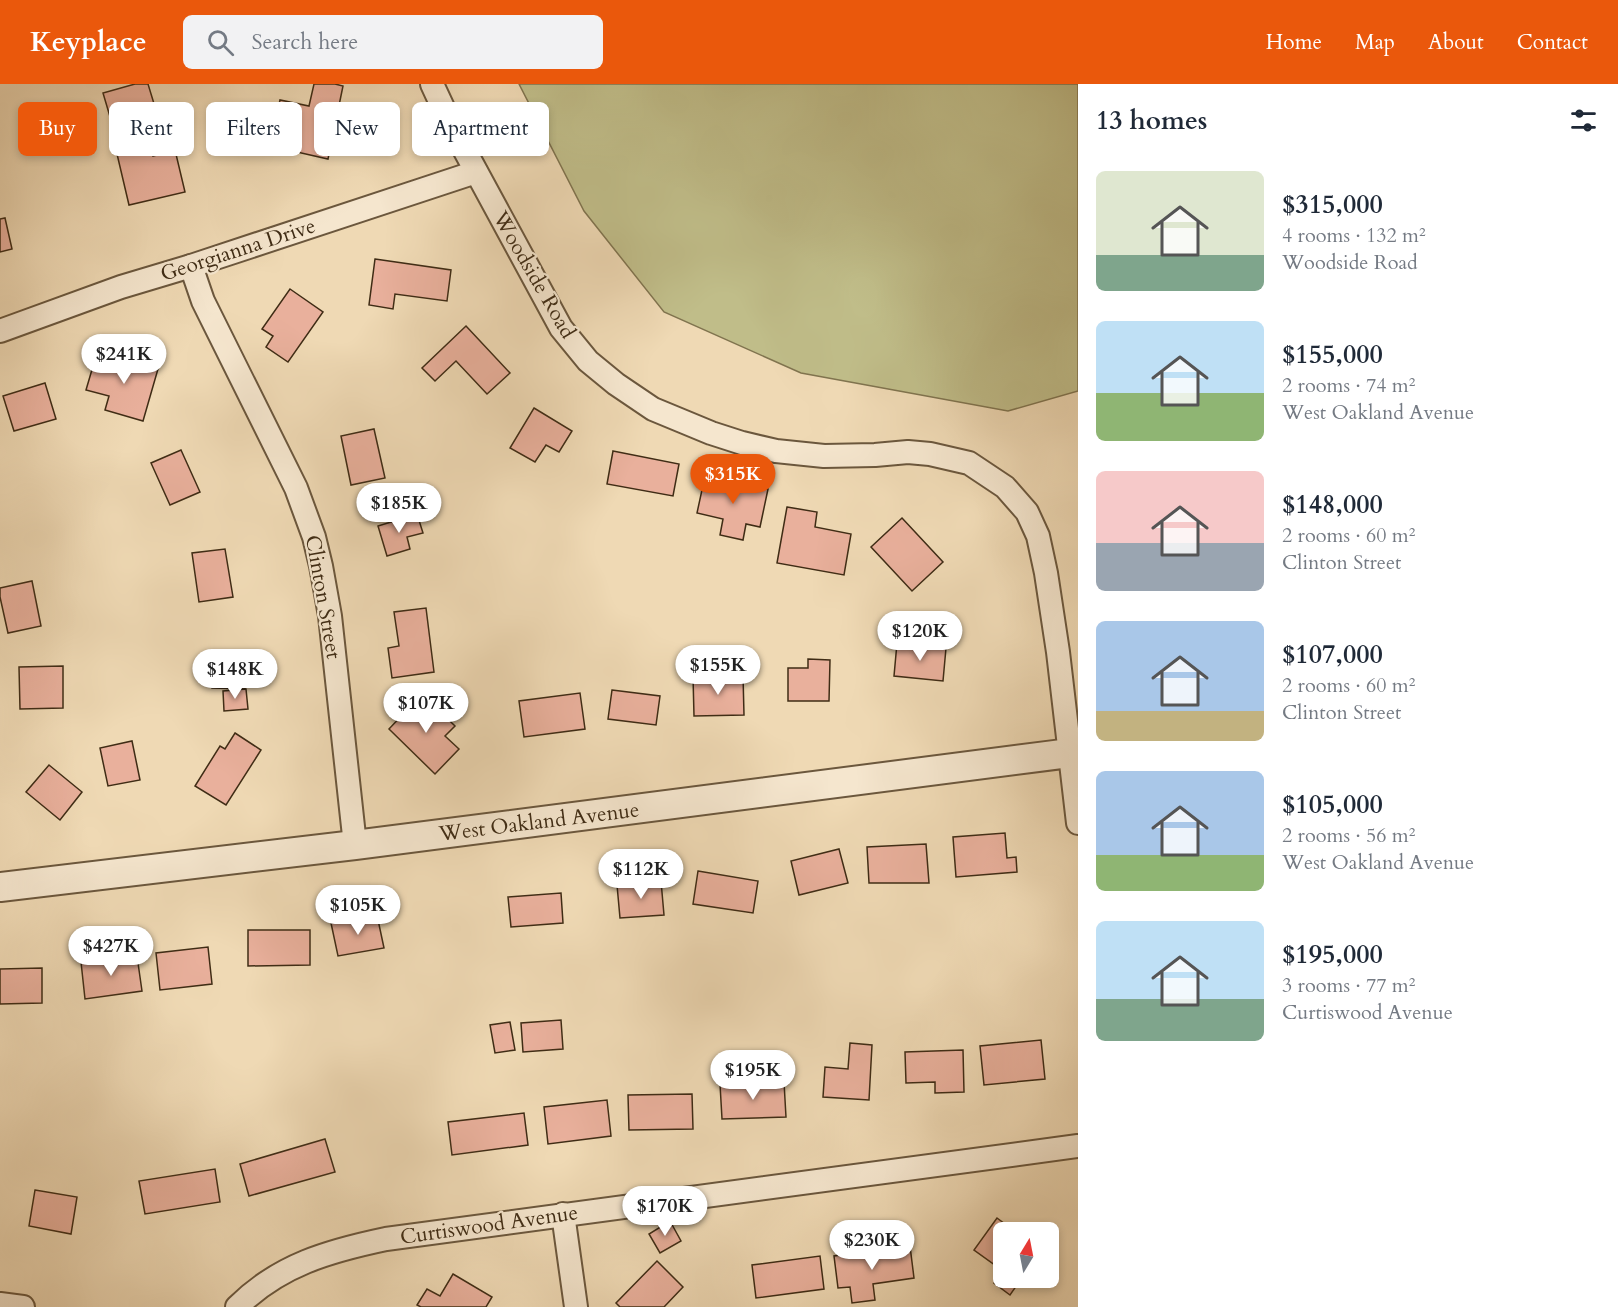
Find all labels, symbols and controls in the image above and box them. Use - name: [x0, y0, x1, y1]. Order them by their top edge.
- search box: [183, 15, 603, 69]
- text: Keyplace: [30, 23, 147, 61]
- icon: search: [204, 26, 237, 59]
- text: Search here: [252, 27, 358, 57]
- text: Home: [1266, 28, 1322, 57]
- text: Map: [1355, 28, 1395, 57]
- text: About: [1428, 28, 1484, 57]
- text: Contact: [1517, 28, 1588, 57]
- chip: Buy: [18, 102, 97, 156]
- chip: Rent: [109, 102, 194, 156]
- chip: Filters: [206, 102, 302, 156]
- chip: New: [314, 102, 400, 156]
- chip: Apartment: [412, 102, 549, 156]
- text: 13 homes: [1096, 103, 1207, 138]
- icon: filters: [1567, 104, 1600, 137]
- text: $315,000: [1282, 187, 1383, 222]
- icon: home: [1144, 195, 1216, 267]
- street label: Woodside Road: [485, 205, 582, 344]
- street label: Georgianna Drive: [157, 211, 319, 289]
- text: 4 rooms · 132 m²: [1282, 222, 1426, 249]
- text: Woodside Road: [1282, 249, 1418, 276]
- pin: $241K: [82, 334, 166, 385]
- text: $155,000: [1282, 337, 1383, 372]
- text: $241K: [95, 340, 153, 367]
- icon: home: [1144, 345, 1216, 417]
- text: 2 rooms · 74 m²: [1282, 372, 1415, 399]
- text: West Oakland Avenue: [1282, 399, 1474, 426]
- pin: $315K: [691, 454, 775, 505]
- text: $315K: [704, 460, 762, 487]
- pin: $185K: [357, 483, 441, 534]
- text: $148,000: [1282, 487, 1383, 522]
- text: $185K: [370, 489, 428, 516]
- icon: home: [1144, 495, 1216, 567]
- text: 2 rooms · 60 m²: [1282, 522, 1415, 549]
- street label: Clinton Street: [298, 533, 348, 662]
- text: Clinton Street: [1282, 549, 1401, 576]
- pin: $120K: [878, 611, 962, 662]
- text: $120K: [891, 617, 949, 644]
- text: $107,000: [1282, 637, 1383, 672]
- pin: $155K: [676, 645, 760, 696]
- icon: home: [1144, 645, 1216, 717]
- pin: $148K: [193, 649, 277, 700]
- text: $155K: [689, 651, 747, 678]
- text: $148K: [206, 655, 264, 682]
- text: 2 rooms · 60 m²: [1282, 672, 1415, 699]
- pin: $107K: [384, 683, 468, 734]
- text: $107K: [397, 689, 455, 716]
- text: Clinton Street: [1282, 699, 1401, 726]
- text: $105,000: [1282, 787, 1383, 822]
- street label: West Oakland Avenue: [436, 795, 641, 849]
- icon: home: [1144, 795, 1216, 867]
- text: 2 rooms · 56 m²: [1282, 822, 1415, 849]
- pin: $112K: [599, 849, 683, 900]
- text: West Oakland Avenue: [1282, 849, 1474, 876]
- text: $112K: [612, 855, 670, 882]
- pin: $105K: [316, 885, 400, 936]
- text: $105K: [329, 891, 387, 918]
- pin: $427K: [69, 926, 153, 977]
- text: $427K: [82, 932, 140, 959]
- text: $195,000: [1282, 937, 1383, 972]
- icon: home: [1144, 945, 1216, 1017]
- text: 3 rooms · 77 m²: [1282, 972, 1415, 999]
- text: Curtiswood Avenue: [1282, 999, 1453, 1026]
- pin: $195K: [711, 1050, 795, 1101]
- text: $195K: [724, 1056, 782, 1083]
- pin: $170K: [623, 1186, 707, 1237]
- text: $170K: [636, 1192, 694, 1219]
- street label: Curtiswood Avenue: [398, 1198, 580, 1252]
- pin: $230K: [830, 1220, 914, 1271]
- north arrow: [993, 1222, 1059, 1288]
- map controls: [993, 1222, 1059, 1288]
- text: $230K: [843, 1226, 901, 1253]

